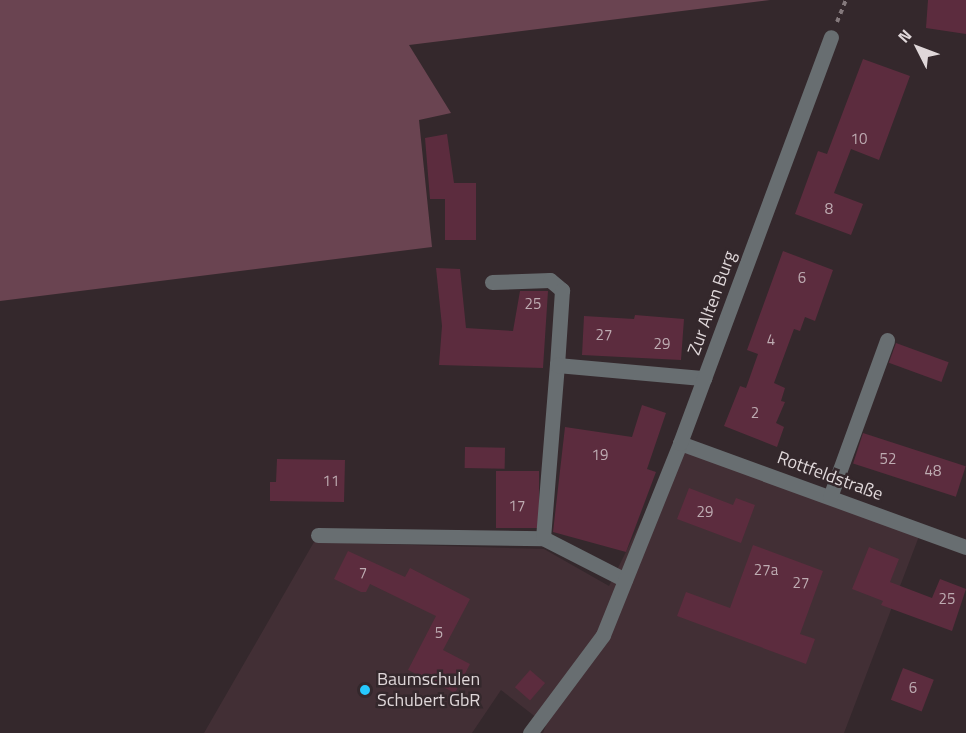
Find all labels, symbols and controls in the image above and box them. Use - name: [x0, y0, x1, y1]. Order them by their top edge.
- north arrow: [888, 18, 948, 78]
- text: N: [892, 24, 917, 48]
- house number: 10: [851, 130, 867, 148]
- house number: 8: [825, 200, 833, 218]
- street label: Zur Alten Burg: [683, 248, 741, 358]
- house number: 6: [798, 269, 806, 287]
- house number: 25: [525, 295, 541, 313]
- house number: 27: [596, 326, 612, 344]
- house number: 4: [767, 331, 775, 349]
- house number: 29: [654, 335, 670, 353]
- house number: 2: [751, 404, 759, 422]
- house number: 19: [592, 446, 608, 464]
- street label: Rottfeldstraße: [774, 447, 886, 505]
- house number: 52: [880, 450, 896, 468]
- house number: 48: [925, 462, 941, 480]
- house number: 11: [323, 472, 339, 490]
- house number: 17: [509, 497, 525, 515]
- house number: 29: [697, 503, 713, 521]
- house number: 27a: [754, 561, 778, 579]
- house number: 7: [359, 564, 367, 582]
- house number: 27: [793, 574, 809, 592]
- house number: 25: [939, 590, 955, 608]
- house number: 5: [435, 624, 443, 642]
- place label: Baumschulen Schubert GbR: [377, 669, 480, 712]
- house number: 6: [909, 679, 917, 697]
- marker: Baumschulen Schubert GbR: [358, 683, 372, 697]

